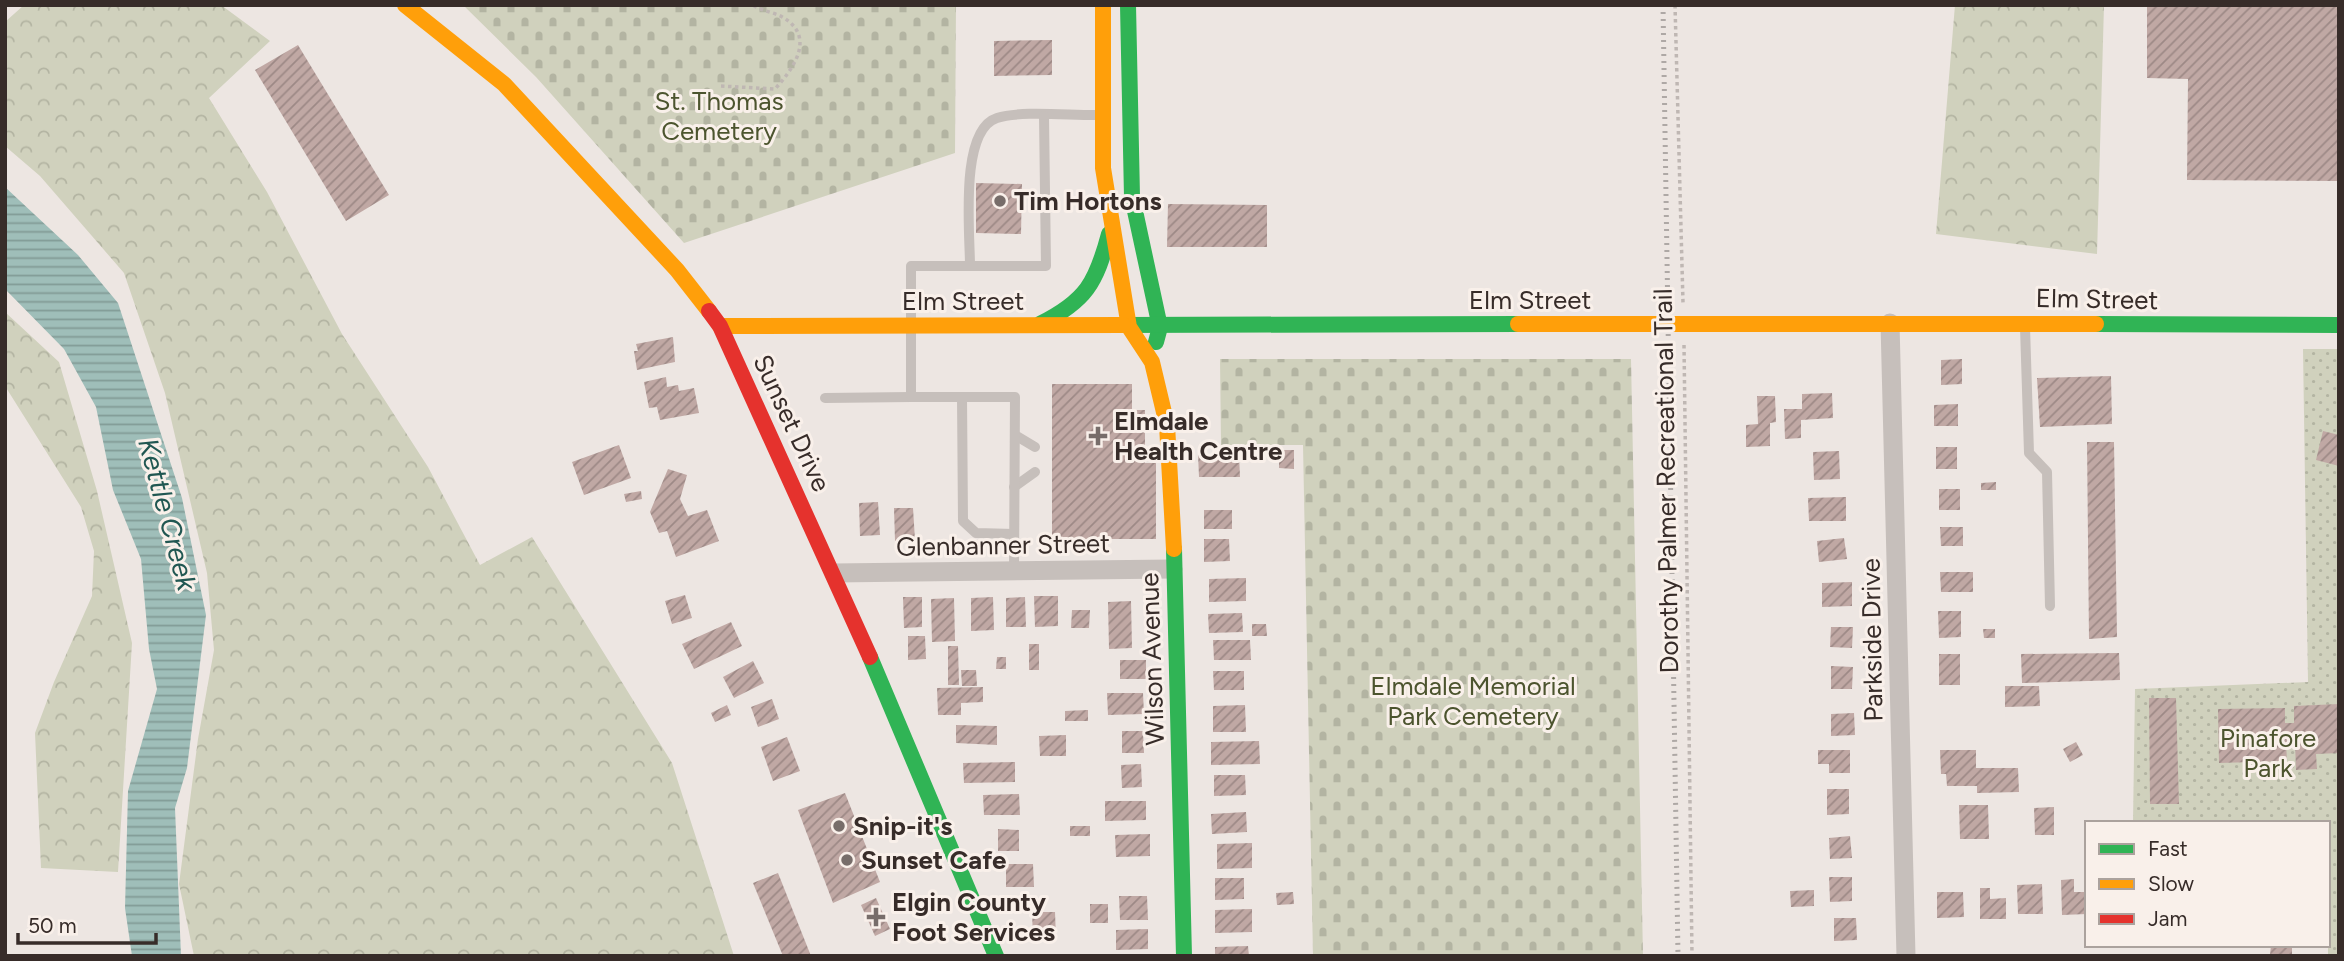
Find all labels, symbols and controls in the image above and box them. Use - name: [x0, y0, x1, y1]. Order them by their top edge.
- park label: St. Thomas Cemetery: [654, 85, 784, 147]
- place label: Tim Hortons: [1014, 185, 1162, 217]
- marker: Tim Hortons: [992, 193, 1008, 209]
- street label: Elm Street: [2035, 282, 2159, 316]
- street label: Elm Street: [1469, 284, 1591, 316]
- street label: Elm Street: [902, 285, 1024, 317]
- street label: Dorothy Palmer Recreational Trail: [1647, 288, 1685, 674]
- street label: Sunset Drive: [746, 349, 838, 497]
- place label: Elmdale Health Centre: [1114, 405, 1282, 467]
- marker: Elmdale Health Centre: [1088, 426, 1108, 446]
- water label: Kettle Creek: [131, 434, 205, 595]
- street label: Glenbanner Street: [896, 527, 1110, 563]
- street label: Parkside Drive: [1855, 558, 1889, 722]
- street label: Wilson Avenue: [1133, 572, 1171, 746]
- park label: Elmdale Memorial Park Cemetery: [1370, 670, 1576, 732]
- park label: Pinafore Park: [2220, 722, 2316, 784]
- place label: Snip-it's: [853, 810, 952, 842]
- marker: Snip-it's: [831, 818, 847, 834]
- legend: [2085, 821, 2330, 947]
- text: Fast: [2148, 836, 2188, 861]
- place label: Sunset Cafe: [861, 844, 1007, 876]
- marker: Sunset Cafe: [839, 852, 855, 868]
- text: Slow: [2148, 871, 2194, 896]
- place label: Elgin County Foot Services: [892, 886, 1055, 948]
- scale bar: [18, 902, 156, 946]
- text: Jam: [2148, 906, 2187, 931]
- marker: Elgin County Foot Services: [866, 907, 886, 927]
- text: 50 m: [28, 913, 77, 938]

